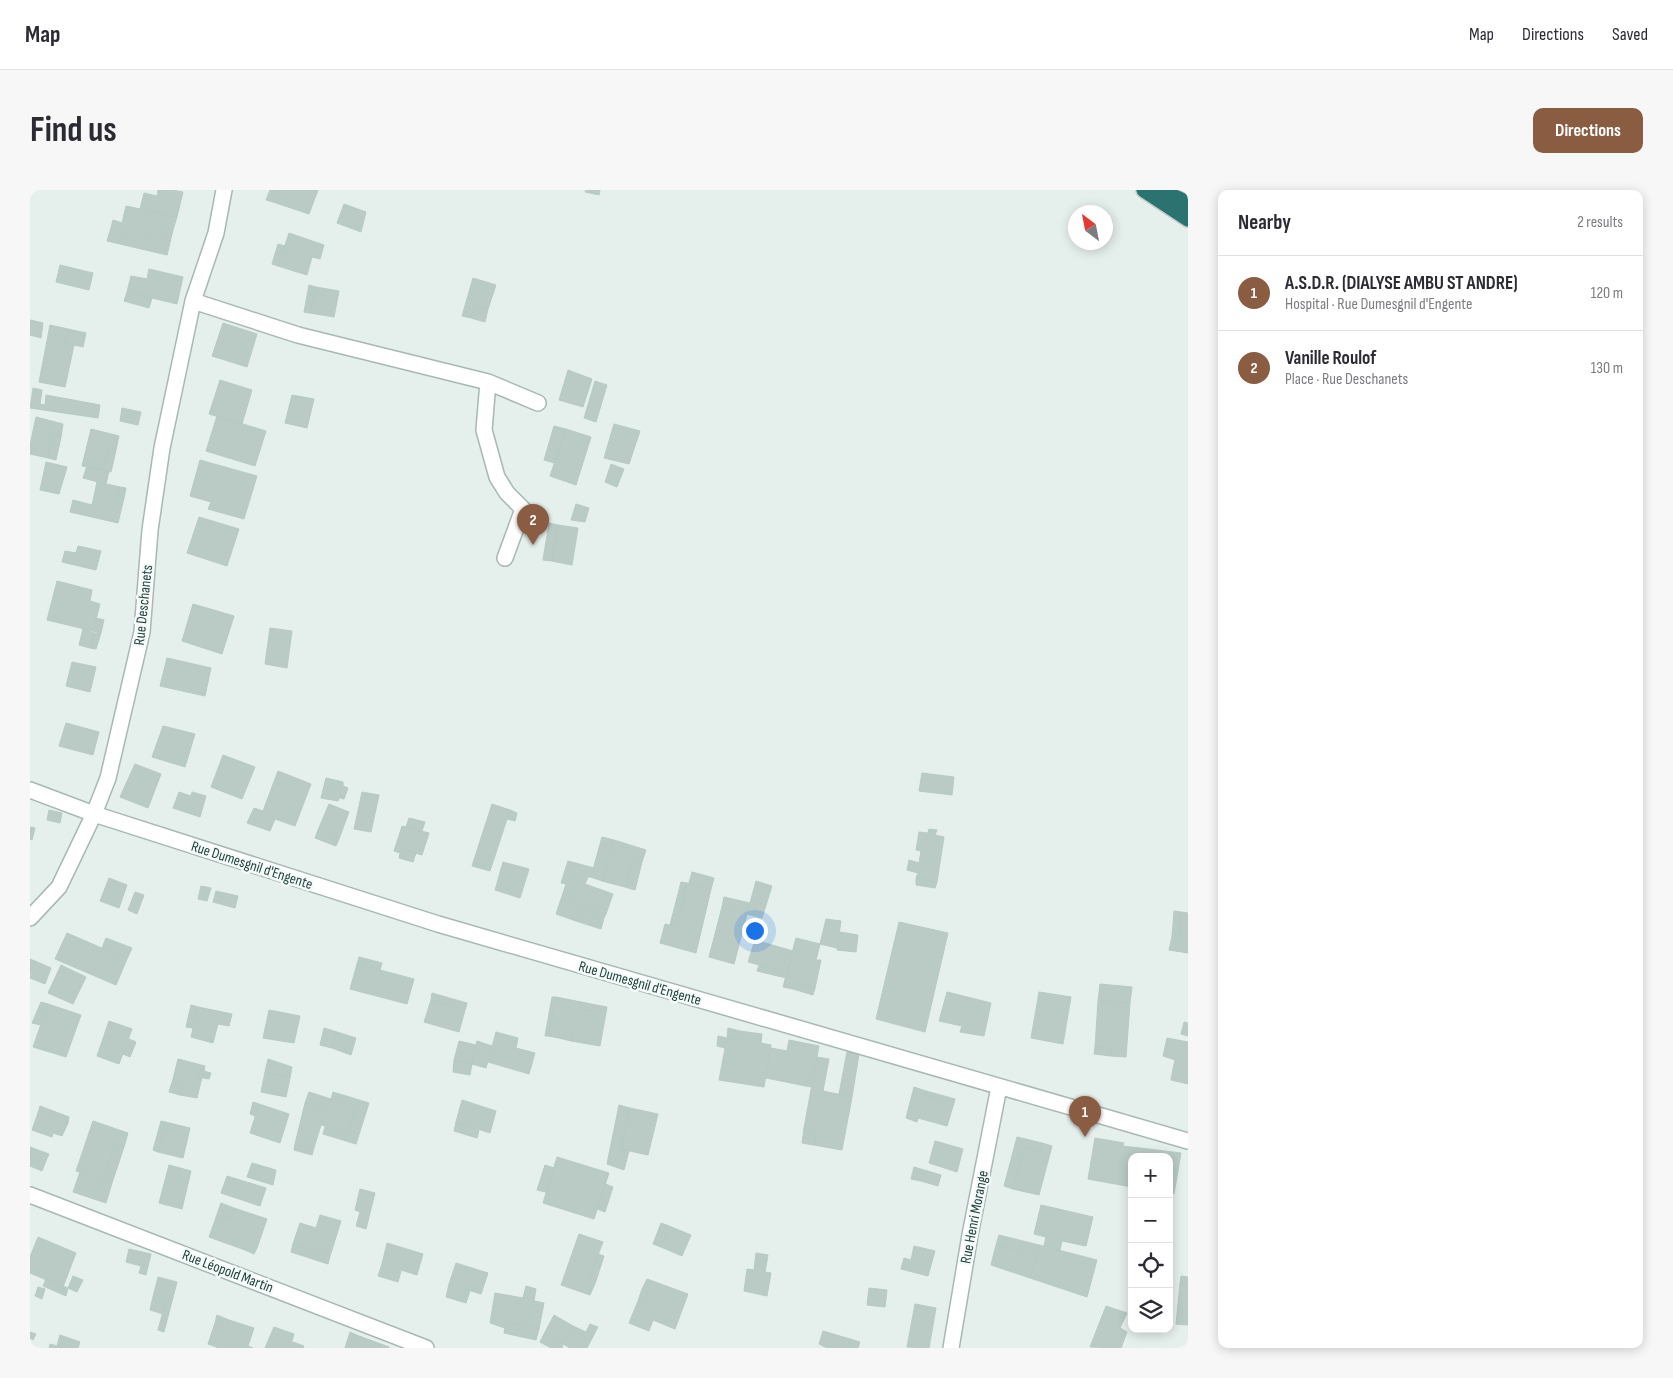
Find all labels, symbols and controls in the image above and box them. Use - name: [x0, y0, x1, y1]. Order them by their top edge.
- text: Map: [25, 20, 60, 49]
- text: Map: [1469, 24, 1494, 45]
- text: Directions: [1522, 24, 1584, 45]
- text: Saved: [1612, 24, 1648, 45]
- button: Directions: [1533, 108, 1643, 153]
- text: Find us: [30, 109, 117, 152]
- north arrow: [1068, 205, 1113, 250]
- text: Nearby: [1238, 210, 1291, 235]
- text: 2 results: [1577, 213, 1623, 232]
- text: A.S.D.R. (DIALYSE AMBU ST ANDRE): [1285, 272, 1518, 295]
- text: 1: [1251, 284, 1257, 303]
- text: 120 m: [1591, 284, 1623, 303]
- text: Hospital · Rue Dumesgnil d'Engente: [1285, 295, 1473, 314]
- text: Vanille Roulof: [1285, 347, 1376, 370]
- text: 2: [1250, 359, 1258, 378]
- text: 130 m: [1591, 359, 1623, 378]
- text: Place · Rue Deschanets: [1285, 370, 1408, 389]
- pin: 2: [517, 504, 549, 545]
- street label: Rue Deschanets: [130, 564, 157, 646]
- street label: Rue Dumesgnil d'Engente: [189, 837, 315, 894]
- your location: [742, 918, 768, 944]
- street label: Rue Dumesgnil d'Engente: [576, 957, 703, 1010]
- pin: 1: [1069, 1096, 1101, 1137]
- map controls: [1128, 1153, 1173, 1333]
- button: +: [1128, 1153, 1173, 1198]
- street label: Rue Henri Morange: [956, 1169, 993, 1265]
- button: −: [1128, 1198, 1173, 1243]
- button: locate: [1128, 1243, 1173, 1288]
- street label: Rue Léopold Martin: [180, 1245, 276, 1298]
- button: layers: [1128, 1288, 1173, 1333]

